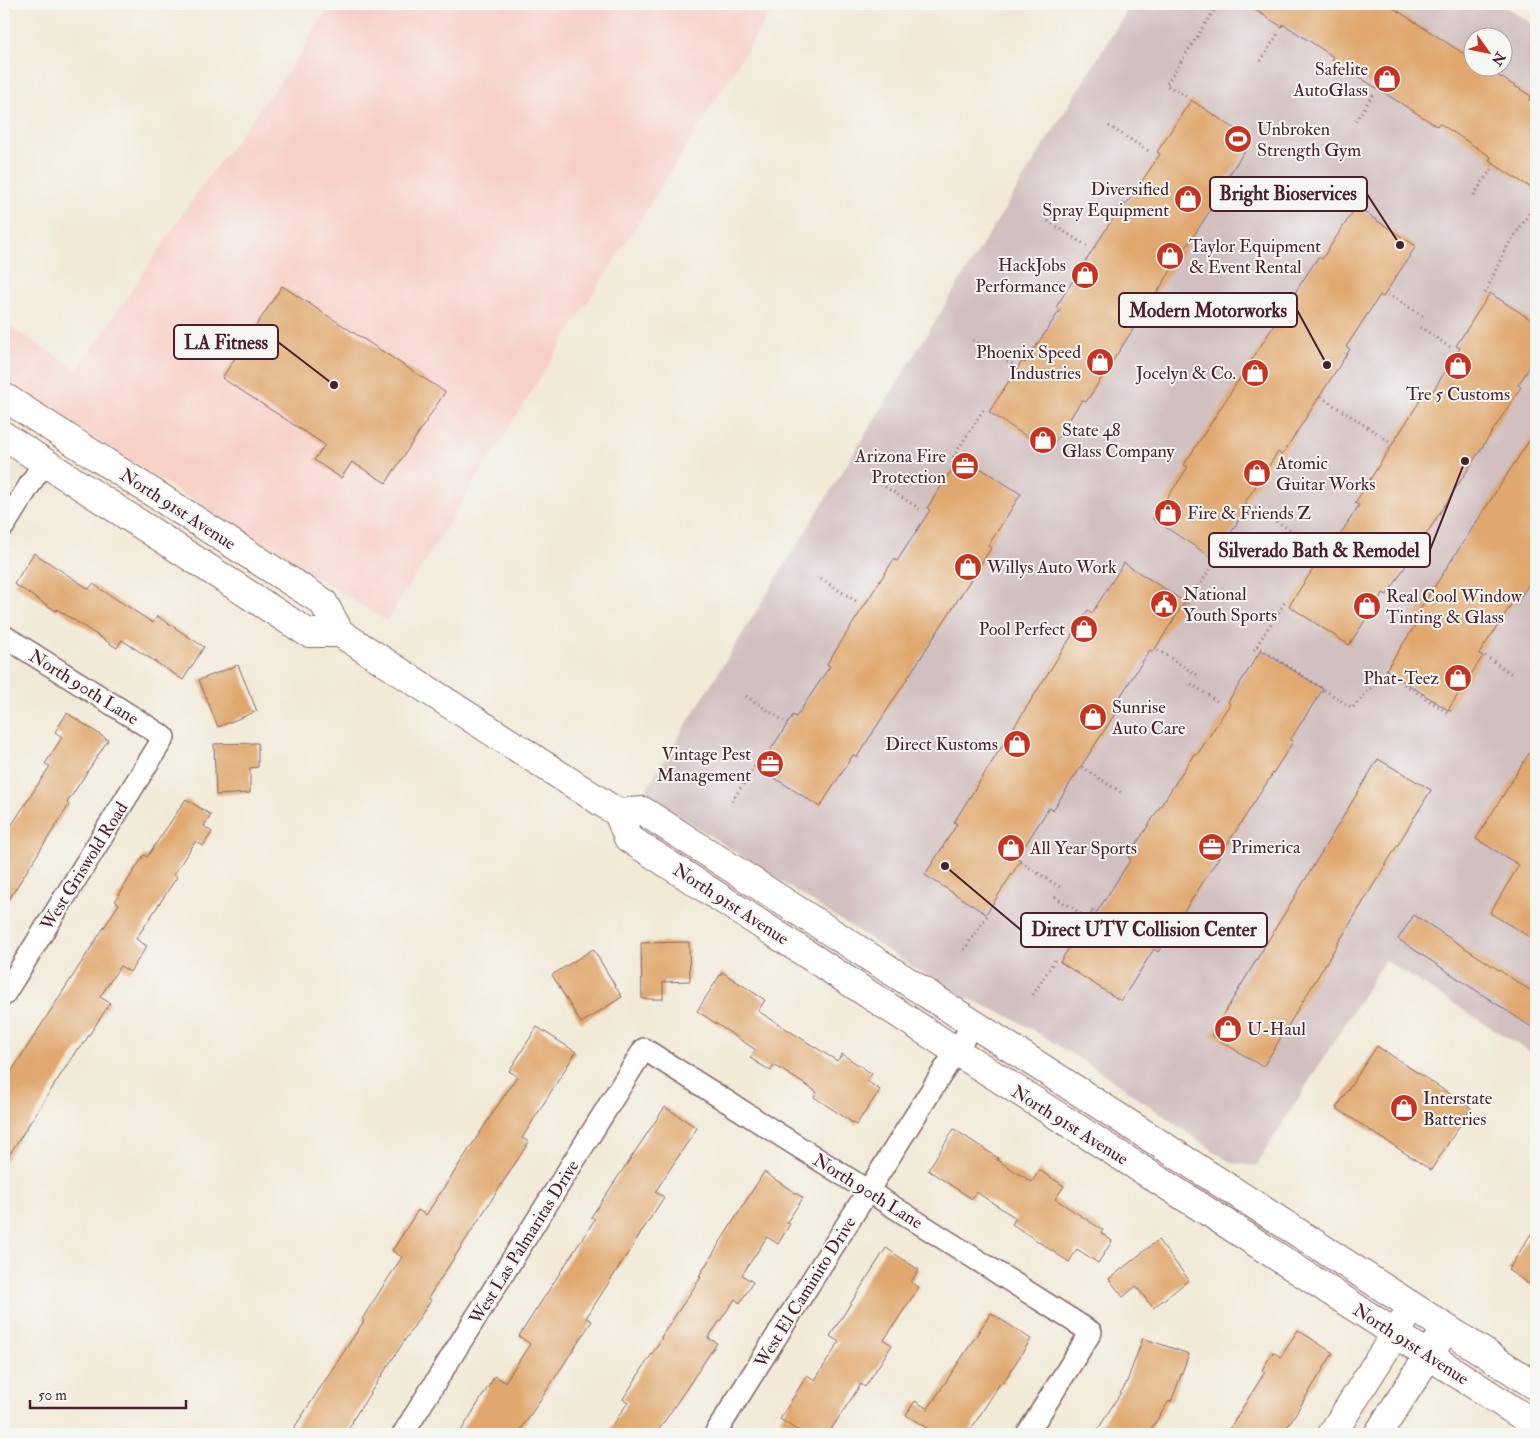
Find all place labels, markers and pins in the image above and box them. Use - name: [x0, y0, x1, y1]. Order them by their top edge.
- place label: Safelite AutoGlass: [1292, 58, 1368, 102]
- shop icon: Safelite AutoGlass: [1372, 64, 1402, 94]
- place label: Unbroken Strength Gym: [1257, 118, 1361, 162]
- sports icon: Unbroken Strength Gym: [1223, 124, 1253, 154]
- callout: Bright Bioservices: [1210, 177, 1367, 211]
- place label: Diversified Spray Equipment: [1042, 178, 1169, 222]
- shop icon: Diversified Spray Equipment: [1173, 184, 1203, 214]
- place label: Taylor Equipment & Event Rental: [1189, 235, 1321, 279]
- shop icon: Taylor Equipment & Event Rental: [1155, 241, 1185, 271]
- place label: HackJobs Performance: [975, 254, 1066, 298]
- shop icon: HackJobs Performance: [1070, 260, 1100, 290]
- callout: Modern Motorworks: [1119, 293, 1297, 327]
- callout: LA Fitness: [174, 325, 278, 359]
- place label: Phoenix Speed Industries: [976, 341, 1081, 385]
- shop icon: Phoenix Speed Industries: [1085, 347, 1115, 377]
- shop icon: Tre 5 Customs: [1443, 351, 1473, 381]
- shop icon: Jocelyn & Co.: [1240, 358, 1270, 388]
- place label: Jocelyn & Co.: [1135, 362, 1236, 385]
- place label: Tre 5 Customs: [1406, 383, 1510, 406]
- place label: State 48 Glass Company: [1062, 419, 1176, 463]
- shop icon: State 48 Glass Company: [1028, 425, 1058, 455]
- place label: Arizona Fire Protection: [854, 445, 946, 489]
- office icon: Arizona Fire Protection: [950, 451, 980, 481]
- place label: Atomic Guitar Works: [1275, 452, 1376, 496]
- shop icon: Atomic Guitar Works: [1242, 458, 1272, 488]
- shop icon: Fire & Friends Z: [1153, 498, 1183, 528]
- place label: Fire & Friends Z: [1187, 502, 1311, 525]
- callout: Silverado Bath & Remodel: [1209, 533, 1430, 567]
- shop icon: Willys Auto Work: [953, 552, 983, 582]
- place label: Willys Auto Work: [986, 556, 1117, 579]
- place label: National Youth Sports: [1183, 583, 1277, 627]
- place label: Real Cool Window Tinting & Glass: [1386, 585, 1523, 629]
- public building icon: National Youth Sports: [1149, 589, 1179, 619]
- shop icon: Real Cool Window Tinting & Glass: [1352, 591, 1382, 621]
- shop icon: Pool Perfect: [1069, 614, 1099, 644]
- place label: Pool Perfect: [979, 618, 1065, 641]
- shop icon: Phat-Teez: [1443, 663, 1473, 693]
- place label: Phat-Teez: [1363, 667, 1439, 690]
- place label: Sunrise Auto Care: [1111, 696, 1186, 740]
- shop icon: Sunrise Auto Care: [1078, 702, 1108, 732]
- shop icon: Direct Kustoms: [1002, 729, 1032, 759]
- place label: Direct Kustoms: [885, 733, 998, 756]
- place label: Vintage Pest Management: [657, 743, 751, 787]
- office icon: Vintage Pest Management: [755, 749, 785, 779]
- office icon: Primerica: [1197, 832, 1227, 862]
- shop icon: All Year Sports: [996, 833, 1026, 863]
- place label: Primerica: [1231, 836, 1301, 859]
- place label: All Year Sports: [1029, 837, 1137, 860]
- callout: Direct UTV Collision Center: [1021, 913, 1267, 947]
- shop icon: U-Haul: [1213, 1014, 1243, 1044]
- place label: U-Haul: [1247, 1018, 1306, 1041]
- place label: Interstate Batteries: [1423, 1087, 1493, 1131]
- shop icon: Interstate Batteries: [1389, 1093, 1419, 1123]

